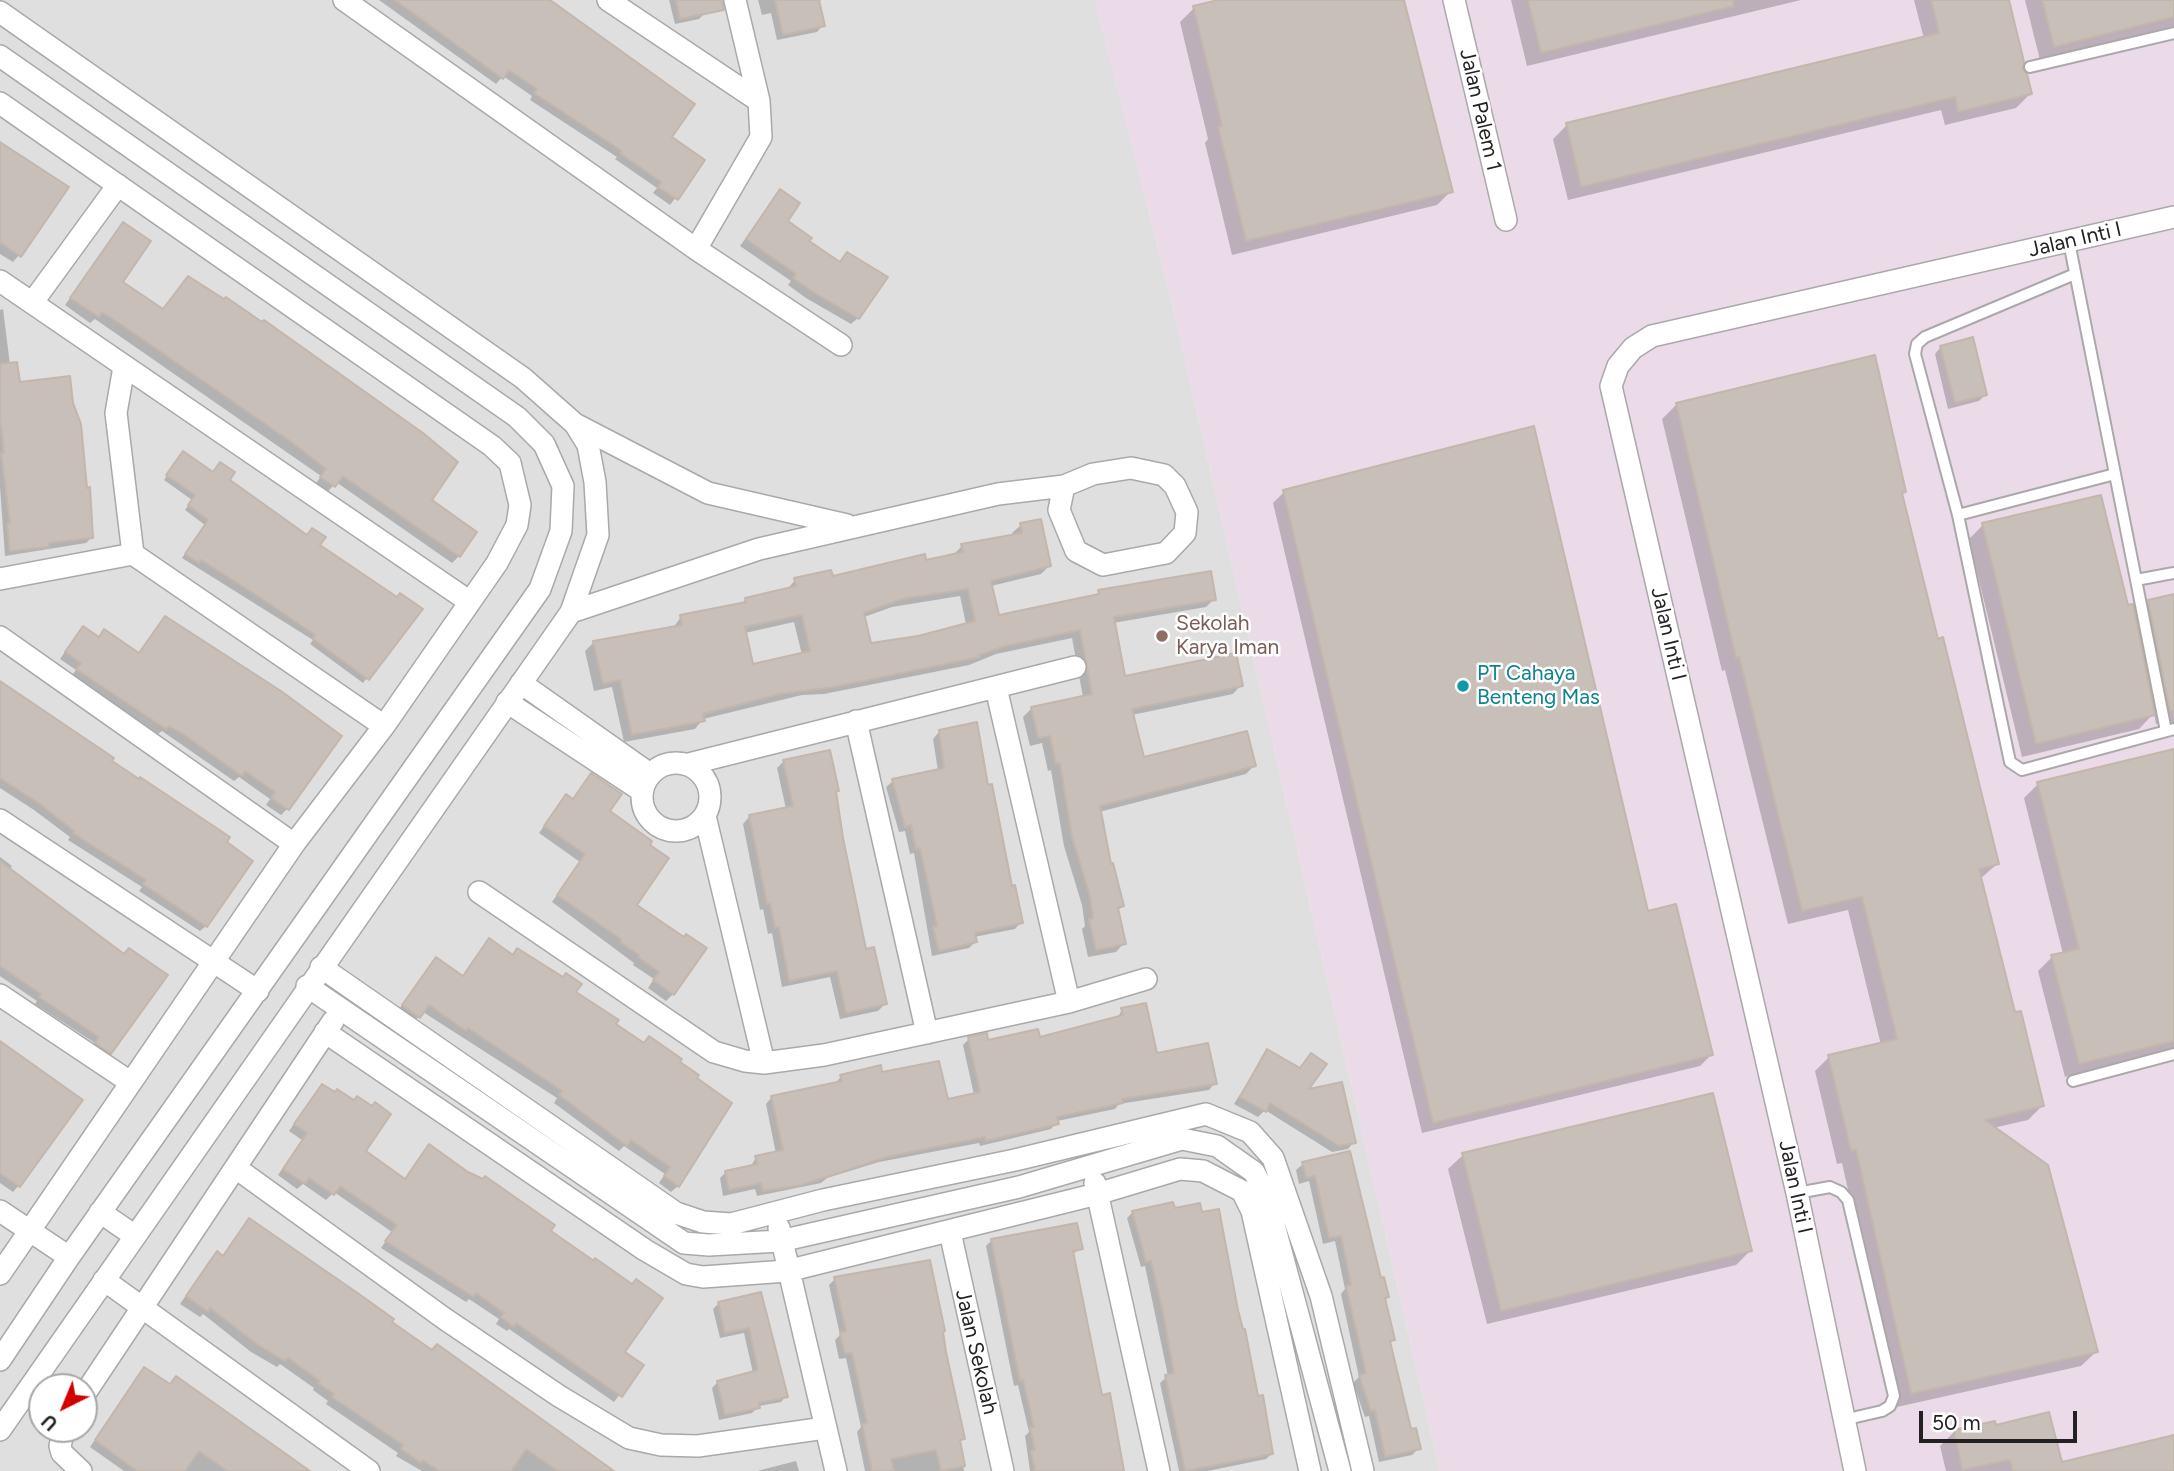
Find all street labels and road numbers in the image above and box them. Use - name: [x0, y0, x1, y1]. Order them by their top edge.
- street label: Jalan Palem 1: [1454, 47, 1506, 173]
- street label: Jalan Inti I: [2026, 217, 2124, 263]
- street label: Jalan Inti I: [1645, 585, 1691, 683]
- street label: Jalan Inti I: [1773, 1138, 1817, 1236]
- street label: Jalan Sekolah: [949, 1287, 1003, 1417]

